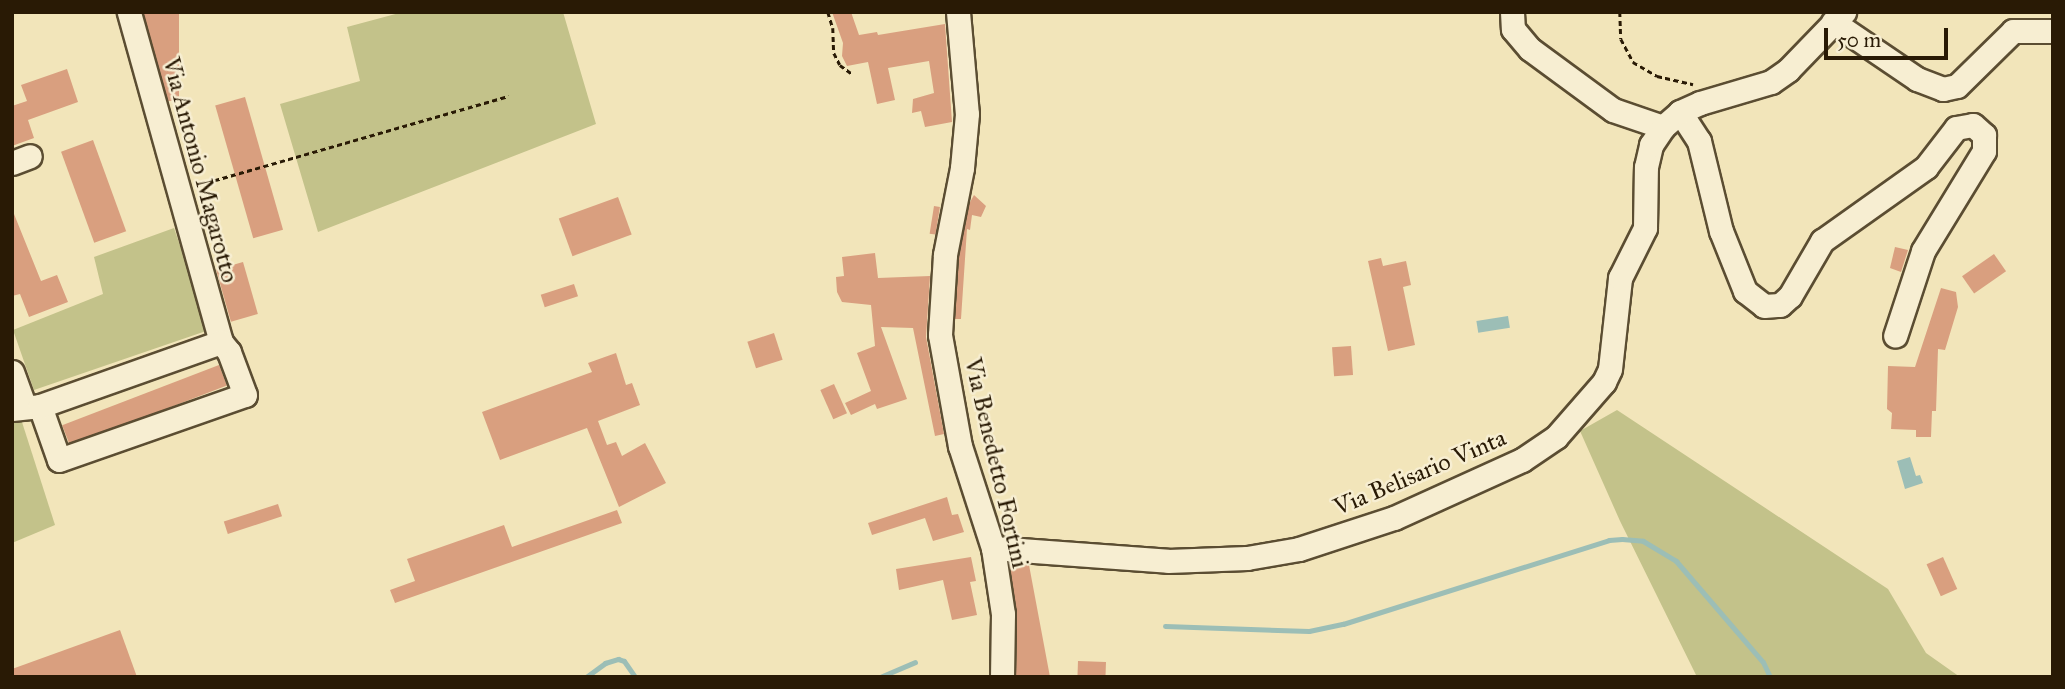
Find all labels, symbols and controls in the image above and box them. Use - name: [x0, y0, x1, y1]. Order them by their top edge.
- scale bar: [1827, 14, 1951, 58]
- text: 50 m: [1837, 27, 1881, 53]
- street label: Via Antonio Magarotto: [156, 54, 244, 286]
- street label: Via Benedetto Fortini: [958, 355, 1034, 571]
- street label: Via Belisario Vinta: [1330, 424, 1510, 522]

